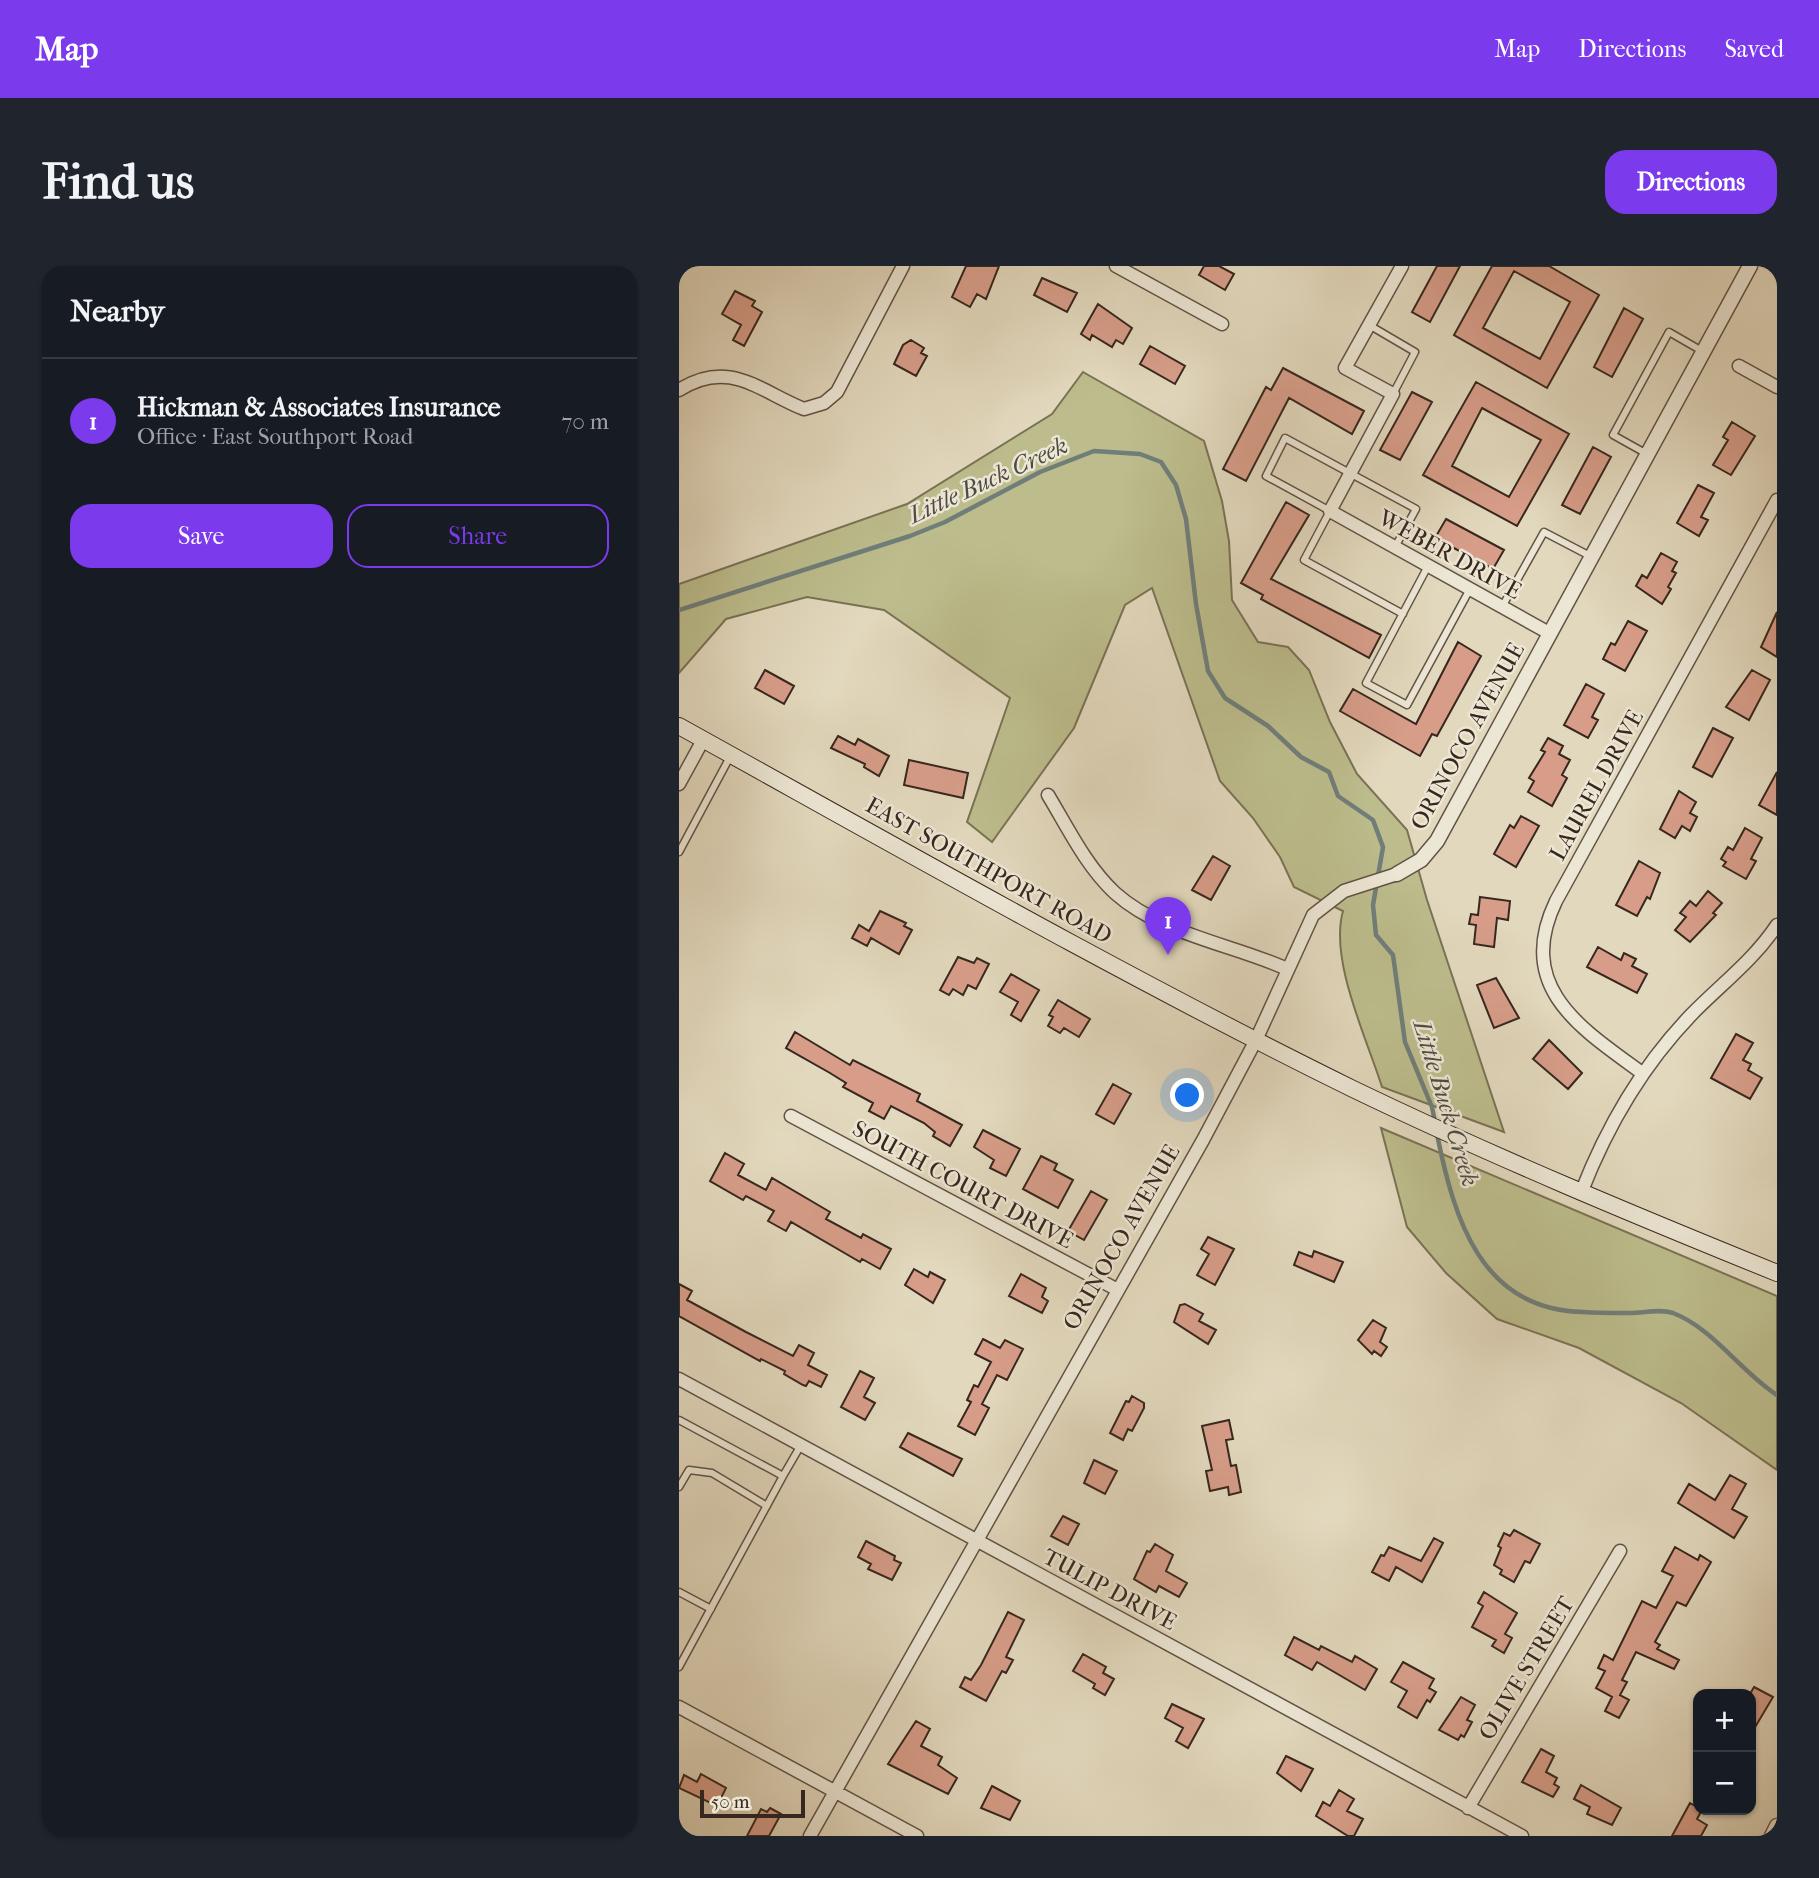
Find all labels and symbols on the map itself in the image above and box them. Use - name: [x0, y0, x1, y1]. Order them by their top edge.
- water label: Little Buck Creek: [902, 431, 1072, 530]
- street label: WEBER DRIVE: [1373, 504, 1526, 605]
- street label: ORINOCO AVENUE: [1405, 638, 1530, 834]
- street label: LAUREL DRIVE: [1544, 705, 1649, 865]
- street label: EAST SOUTHPORT ROAD: [861, 791, 1116, 949]
- pin: 1: [1145, 897, 1191, 955]
- water label: Little Buck Creek: [1407, 1015, 1485, 1189]
- your location: [1170, 1078, 1204, 1112]
- street label: SOUTH COURT DRIVE: [848, 1115, 1078, 1254]
- street label: ORINOCO AVENUE: [1057, 1140, 1186, 1335]
- street label: TULIP DRIVE: [1039, 1543, 1181, 1636]
- street label: OLIVE STREET: [1473, 1591, 1580, 1745]
- scale bar: [700, 1787, 805, 1819]

